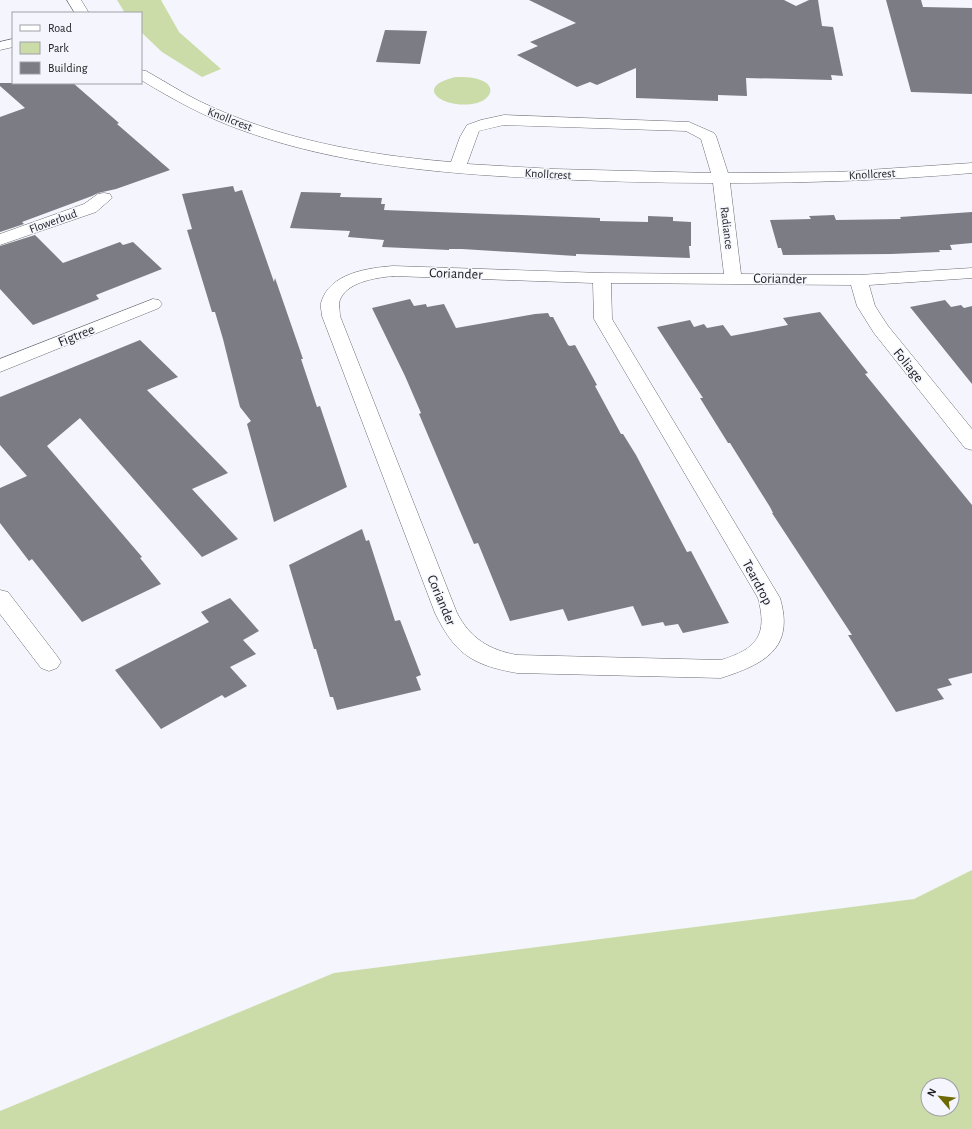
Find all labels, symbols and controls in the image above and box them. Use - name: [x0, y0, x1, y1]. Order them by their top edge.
- legend: [12, 12, 142, 84]
- text: Road: [48, 22, 72, 34]
- text: Park: [48, 42, 69, 54]
- text: Building: [48, 62, 88, 74]
- street label: Knollcrest: [206, 105, 254, 133]
- street label: Knollcrest: [524, 167, 572, 181]
- street label: Knollcrest: [848, 167, 896, 181]
- street label: Radiance: [718, 206, 736, 250]
- street label: Flowerbud: [28, 207, 78, 235]
- street label: Coriander: [429, 266, 483, 282]
- street label: Coriander: [753, 272, 807, 286]
- street label: Figtree: [56, 322, 97, 350]
- street label: Foliage: [890, 346, 926, 385]
- street label: Teardrop: [739, 558, 775, 607]
- street label: Coriander: [424, 573, 458, 628]
- north arrow: [920, 1077, 960, 1117]
- text: N: [925, 1087, 938, 1099]

